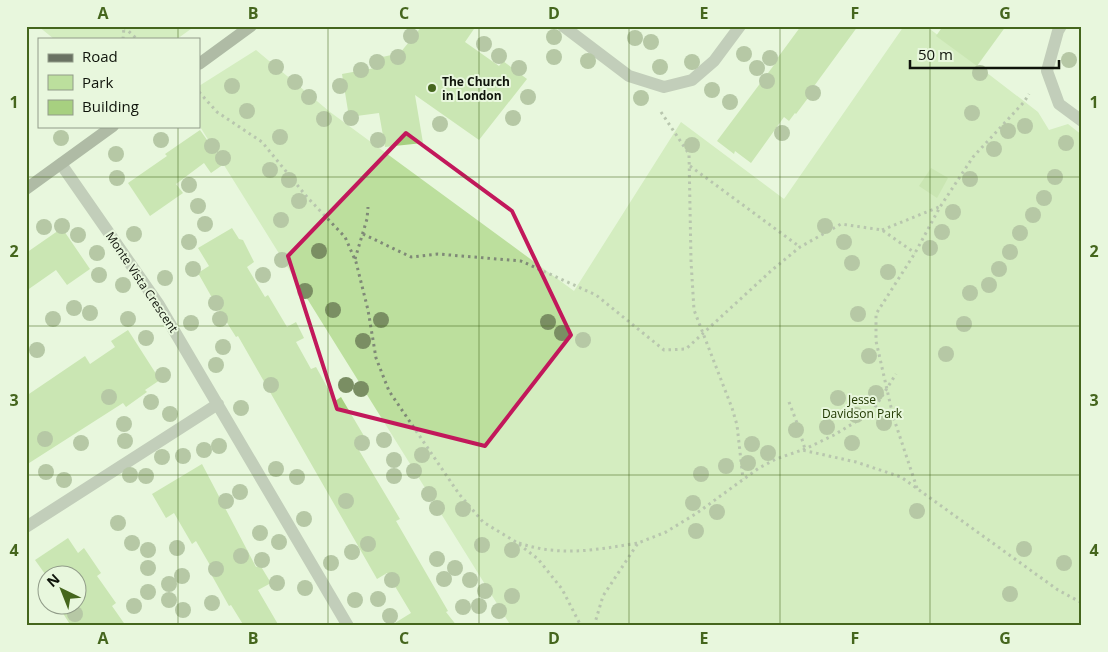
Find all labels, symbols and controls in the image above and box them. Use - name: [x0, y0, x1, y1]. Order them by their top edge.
- text: A: [97, 2, 109, 24]
- text: B: [248, 2, 258, 24]
- text: C: [399, 2, 409, 24]
- text: D: [548, 2, 560, 24]
- text: E: [700, 2, 709, 24]
- text: F: [851, 2, 859, 24]
- text: G: [999, 2, 1011, 24]
- legend: [38, 38, 200, 128]
- scale bar: [910, 38, 1059, 70]
- text: 50 m: [918, 44, 953, 64]
- text: Road: [82, 46, 118, 66]
- text: Park: [82, 72, 113, 92]
- place label: The Church in London: [442, 73, 510, 104]
- marker: The Church in London: [426, 82, 438, 94]
- text: 1: [9, 91, 19, 113]
- text: 1: [1089, 91, 1099, 113]
- text: Building: [82, 96, 139, 116]
- street label: Monte Vista Crescent: [102, 228, 182, 336]
- text: 2: [9, 240, 19, 262]
- text: 2: [1089, 240, 1099, 262]
- text: 3: [9, 389, 19, 411]
- text: 3: [1089, 389, 1099, 411]
- park label: Jesse Davidson Park: [822, 391, 903, 422]
- text: 4: [9, 539, 19, 561]
- text: 4: [1089, 539, 1099, 561]
- north arrow: [38, 564, 88, 614]
- text: N: [42, 569, 63, 591]
- text: A: [97, 627, 109, 649]
- text: B: [248, 627, 258, 649]
- text: C: [399, 627, 409, 649]
- text: D: [548, 627, 560, 649]
- text: E: [700, 627, 709, 649]
- text: F: [851, 627, 859, 649]
- text: G: [999, 627, 1011, 649]

